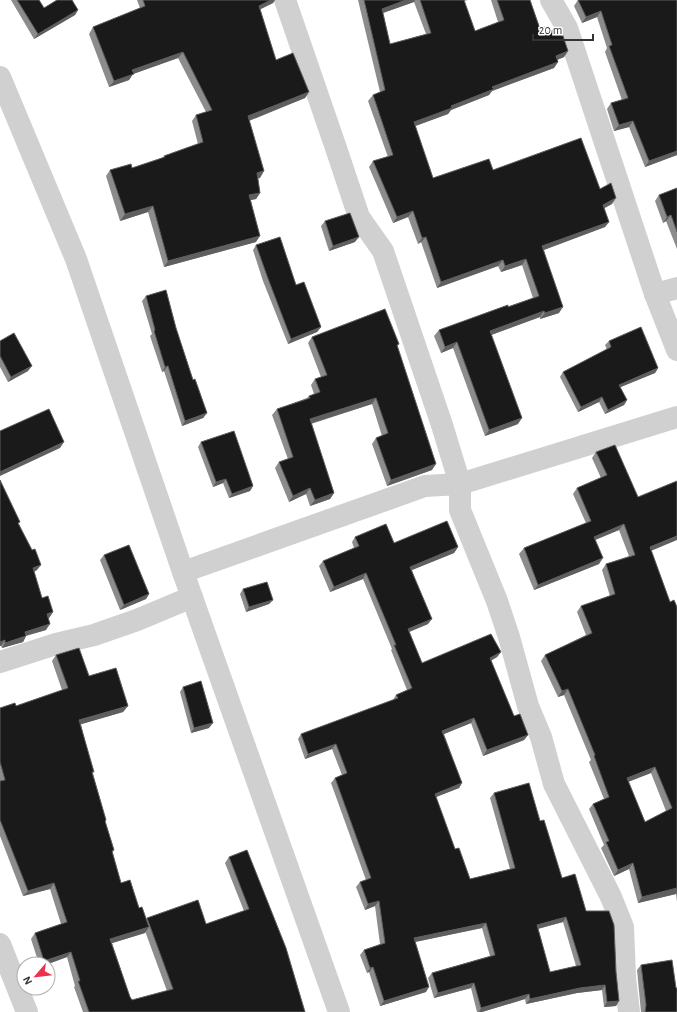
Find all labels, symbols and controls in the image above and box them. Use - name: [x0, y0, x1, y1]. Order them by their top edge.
- scale bar: [533, 16, 593, 42]
- text: 20 m: [539, 24, 562, 36]
- north arrow: [16, 956, 56, 996]
- text: N: [21, 974, 34, 986]

